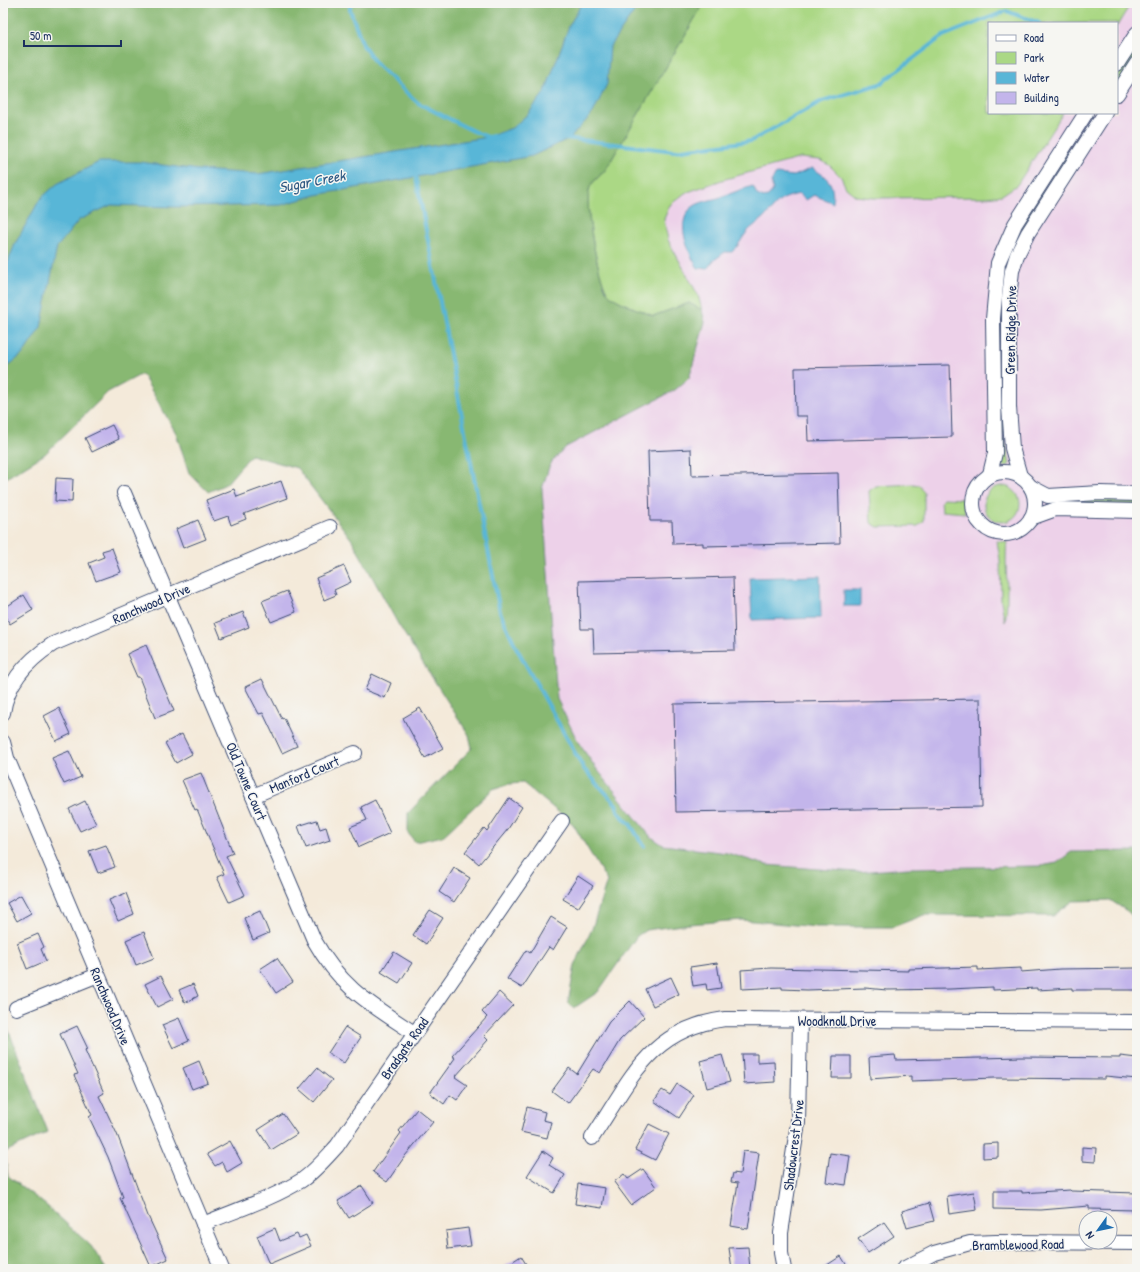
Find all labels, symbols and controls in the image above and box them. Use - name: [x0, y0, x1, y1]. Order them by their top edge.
- scale bar: [24, 22, 121, 48]
- legend: [988, 22, 1118, 114]
- text: 50 m: [30, 27, 51, 44]
- text: Road: [1024, 29, 1044, 46]
- text: Park: [1024, 49, 1044, 66]
- text: Water: [1024, 69, 1050, 86]
- text: Building: [1024, 89, 1059, 106]
- water label: Sugar Creek: [277, 164, 349, 198]
- street label: Green Ridge Drive: [1000, 285, 1021, 375]
- street label: Ranchwood Drive: [109, 578, 193, 628]
- street label: Old Towne Court: [222, 739, 272, 823]
- street label: Manford Court: [266, 751, 342, 797]
- street label: Ranchwood Drive: [86, 964, 136, 1048]
- street label: Woodknoll Drive: [798, 1011, 877, 1030]
- street label: Bradgate Road: [376, 1013, 433, 1083]
- street label: Shadowcrest Drive: [778, 1098, 808, 1192]
- north arrow: [1078, 1210, 1118, 1250]
- text: N: [1082, 1229, 1097, 1242]
- street label: Bramblewood Road: [972, 1234, 1065, 1254]

